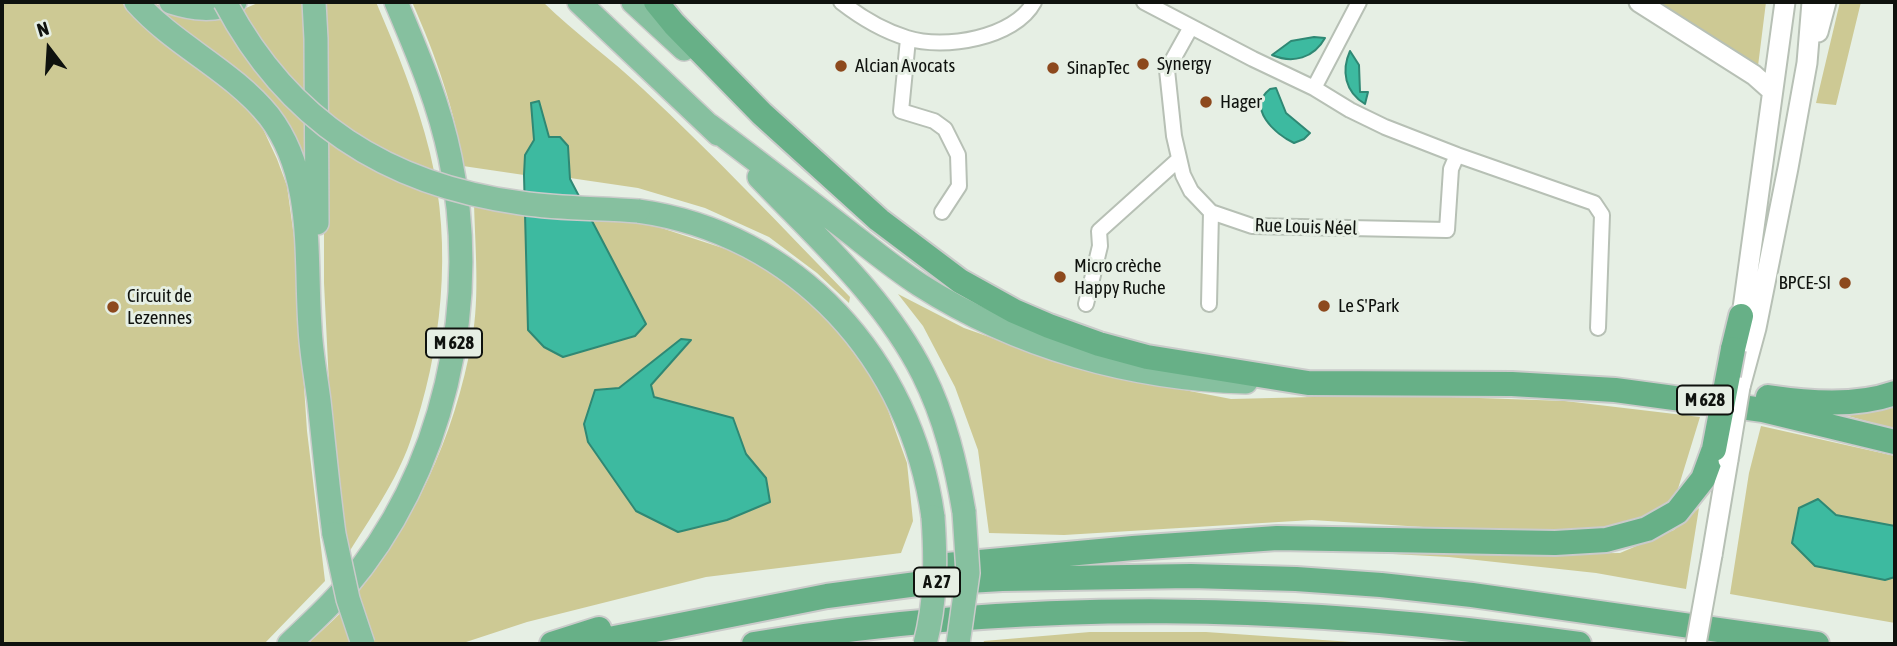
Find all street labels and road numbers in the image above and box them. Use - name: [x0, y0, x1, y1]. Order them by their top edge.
- street label: Rue Louis Néel: [1254, 214, 1358, 240]
- road number: M 628: [426, 328, 482, 358]
- road number: M 628: [1677, 386, 1733, 414]
- road number: A 27: [914, 568, 960, 596]

